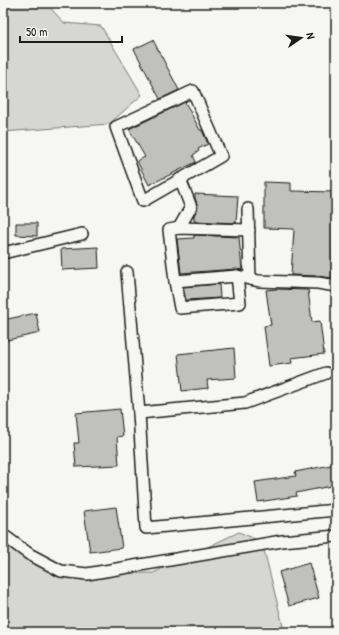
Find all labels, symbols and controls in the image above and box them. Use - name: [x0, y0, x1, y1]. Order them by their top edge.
- scale bar: [20, 18, 122, 44]
- north arrow: [281, 18, 321, 58]
- text: 50 m: [26, 23, 47, 40]
- text: N: [303, 31, 318, 40]

